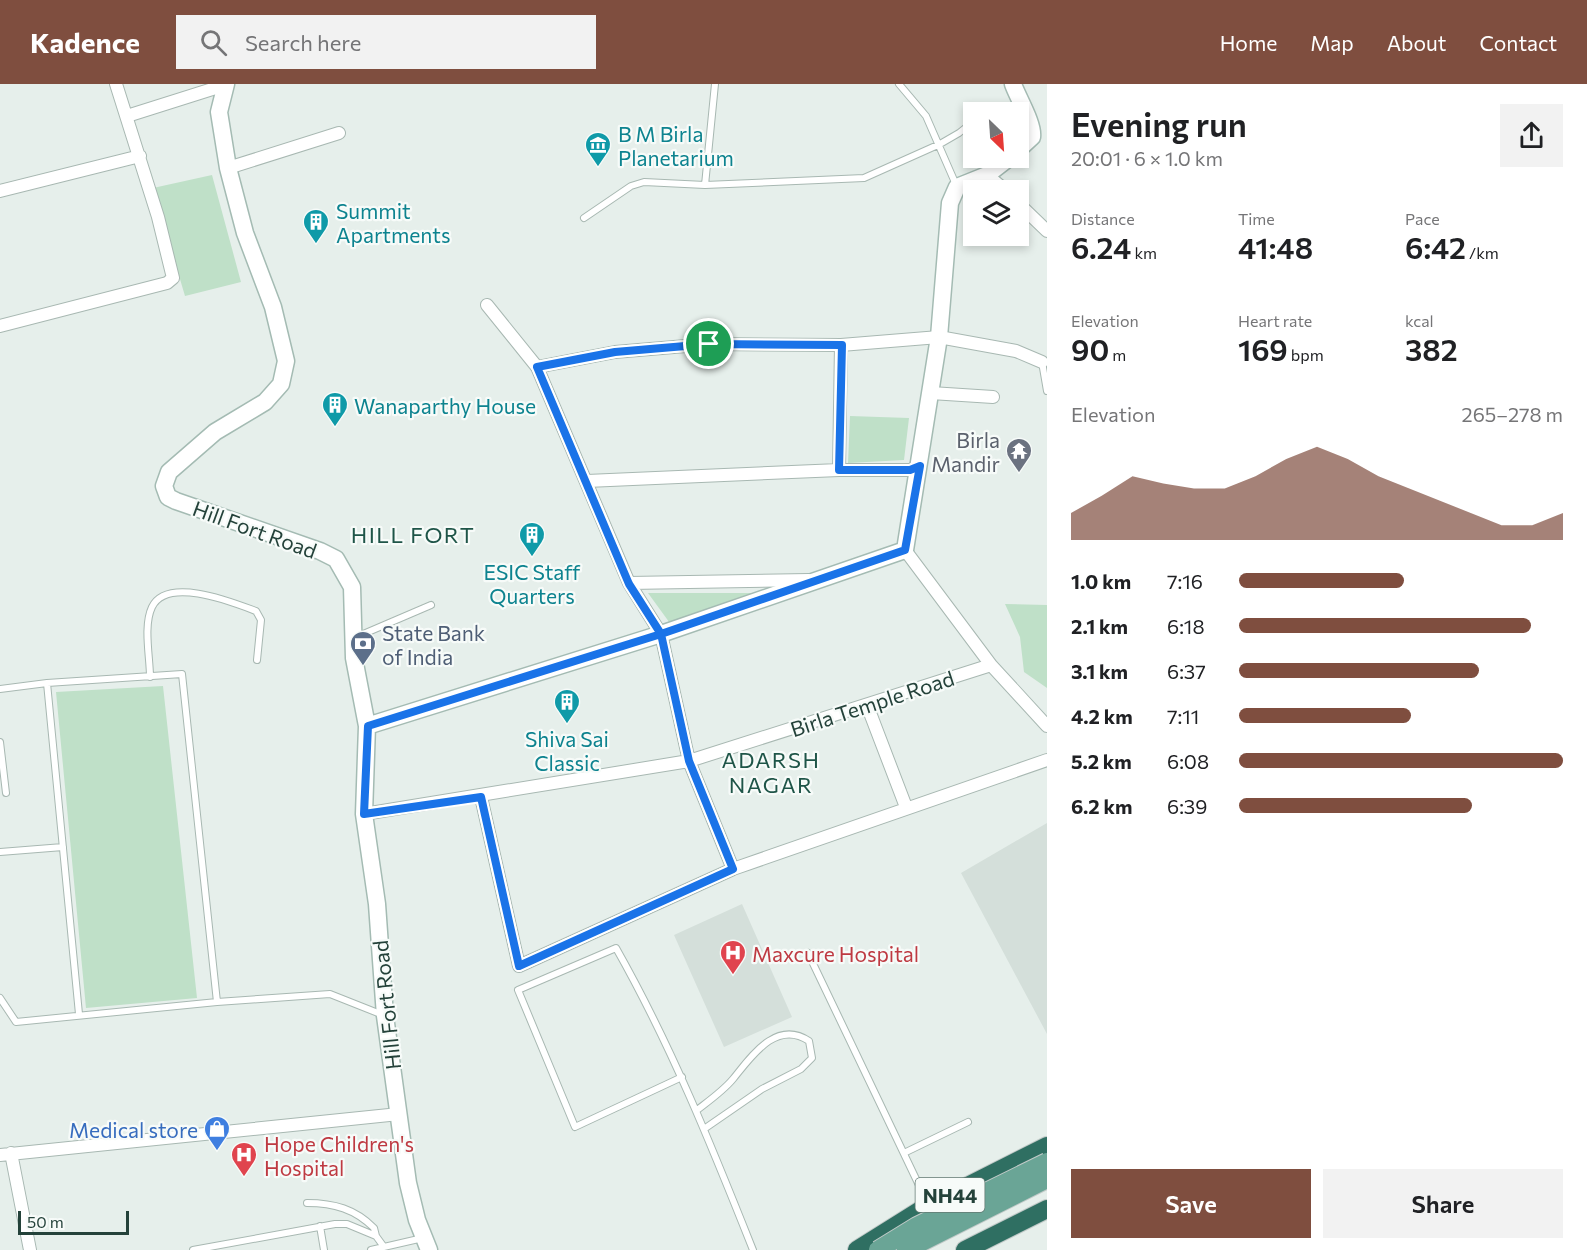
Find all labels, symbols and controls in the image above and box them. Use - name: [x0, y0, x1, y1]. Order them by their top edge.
- search box: [176, 15, 596, 69]
- text: Kadence: [30, 25, 140, 59]
- icon: search: [197, 26, 230, 59]
- text: Search here: [245, 29, 361, 56]
- text: Home: [1220, 30, 1277, 55]
- text: Map: [1310, 30, 1354, 55]
- text: About: [1387, 30, 1446, 55]
- text: Contact: [1479, 30, 1557, 55]
- north arrow: [963, 102, 1029, 168]
- map controls: [963, 102, 1029, 246]
- text: Evening run: [1071, 103, 1247, 144]
- button: share: [1500, 104, 1563, 167]
- place label: B M Birla Planetarium: [618, 121, 734, 170]
- museum icon: B M Birla Planetarium: [583, 130, 613, 168]
- text: 20:01 · 6 × 1.0 km: [1071, 146, 1223, 170]
- button: layers: [963, 180, 1029, 246]
- place label: Summit Apartments: [336, 198, 451, 247]
- building icon: Summit Apartments: [301, 207, 331, 245]
- text: Distance: [1071, 209, 1135, 228]
- text: Time: [1238, 209, 1275, 228]
- text: Pace: [1405, 209, 1440, 228]
- text: 6.24: [1071, 228, 1131, 265]
- text: 41:48: [1238, 228, 1313, 265]
- text: 6:42: [1405, 228, 1466, 265]
- text: km: [1131, 243, 1157, 262]
- text: /km: [1466, 243, 1499, 262]
- text: Elevation: [1071, 311, 1139, 330]
- text: Heart rate: [1238, 311, 1312, 330]
- text: kcal: [1405, 311, 1434, 330]
- pin: [683, 318, 734, 369]
- icon: arrive: [692, 327, 725, 360]
- text: 90: [1071, 330, 1109, 367]
- text: 169: [1238, 330, 1288, 367]
- text: 382: [1405, 330, 1458, 367]
- text: m: [1109, 345, 1126, 364]
- text: bpm: [1288, 345, 1324, 364]
- building icon: Wanaparthy House: [320, 390, 350, 428]
- place label: Wanaparthy House: [354, 393, 536, 418]
- text: Elevation: [1071, 402, 1156, 426]
- text: 265–278 m: [1462, 402, 1563, 426]
- place label: Birla Mandir: [931, 427, 1000, 476]
- temple icon: Birla Mandir: [1004, 436, 1034, 474]
- street label: Hill Fort Road: [190, 495, 320, 563]
- building icon: ESIC Staff Quarters: [517, 520, 547, 558]
- district label: HILL FORT: [351, 521, 475, 548]
- place label: ESIC Staff Quarters: [484, 559, 581, 608]
- text: 1.0 km: [1071, 569, 1131, 593]
- text: 7:16: [1167, 569, 1203, 593]
- text: 2.1 km: [1071, 614, 1128, 638]
- text: 6:18: [1167, 614, 1205, 638]
- place label: State Bank of India: [382, 620, 485, 669]
- bank icon: State Bank of India: [348, 629, 378, 667]
- text: 3.1 km: [1071, 659, 1128, 683]
- text: 6:37: [1167, 659, 1206, 683]
- street label: Birla Temple Road: [787, 665, 957, 741]
- building icon: Shiva Sai Classic: [552, 687, 582, 725]
- text: 4.2 km: [1071, 704, 1133, 728]
- text: 7:11: [1167, 704, 1199, 728]
- place label: Shiva Sai Classic: [525, 726, 609, 775]
- district label: ADARSH NAGAR: [721, 746, 821, 798]
- text: 5.2 km: [1071, 749, 1132, 773]
- text: 6:08: [1167, 749, 1209, 773]
- text: 6.2 km: [1071, 794, 1132, 818]
- text: 6:39: [1167, 794, 1207, 818]
- hospital icon: Maxcure Hospital: [718, 938, 748, 976]
- street label: Hill Fort Road: [367, 939, 405, 1071]
- place label: Maxcure Hospital: [752, 941, 919, 966]
- shop icon: Medical store: [202, 1114, 232, 1152]
- place label: Medical store: [69, 1117, 198, 1142]
- place label: Hope Children's Hospital: [264, 1131, 414, 1180]
- hospital icon: Hope Children's Hospital: [229, 1140, 259, 1178]
- button: Save: [1071, 1169, 1311, 1238]
- button: Share: [1323, 1169, 1563, 1238]
- road number: NH44: [916, 1178, 984, 1212]
- scale bar: [18, 1208, 129, 1236]
- text: 50 m: [27, 1212, 64, 1231]

